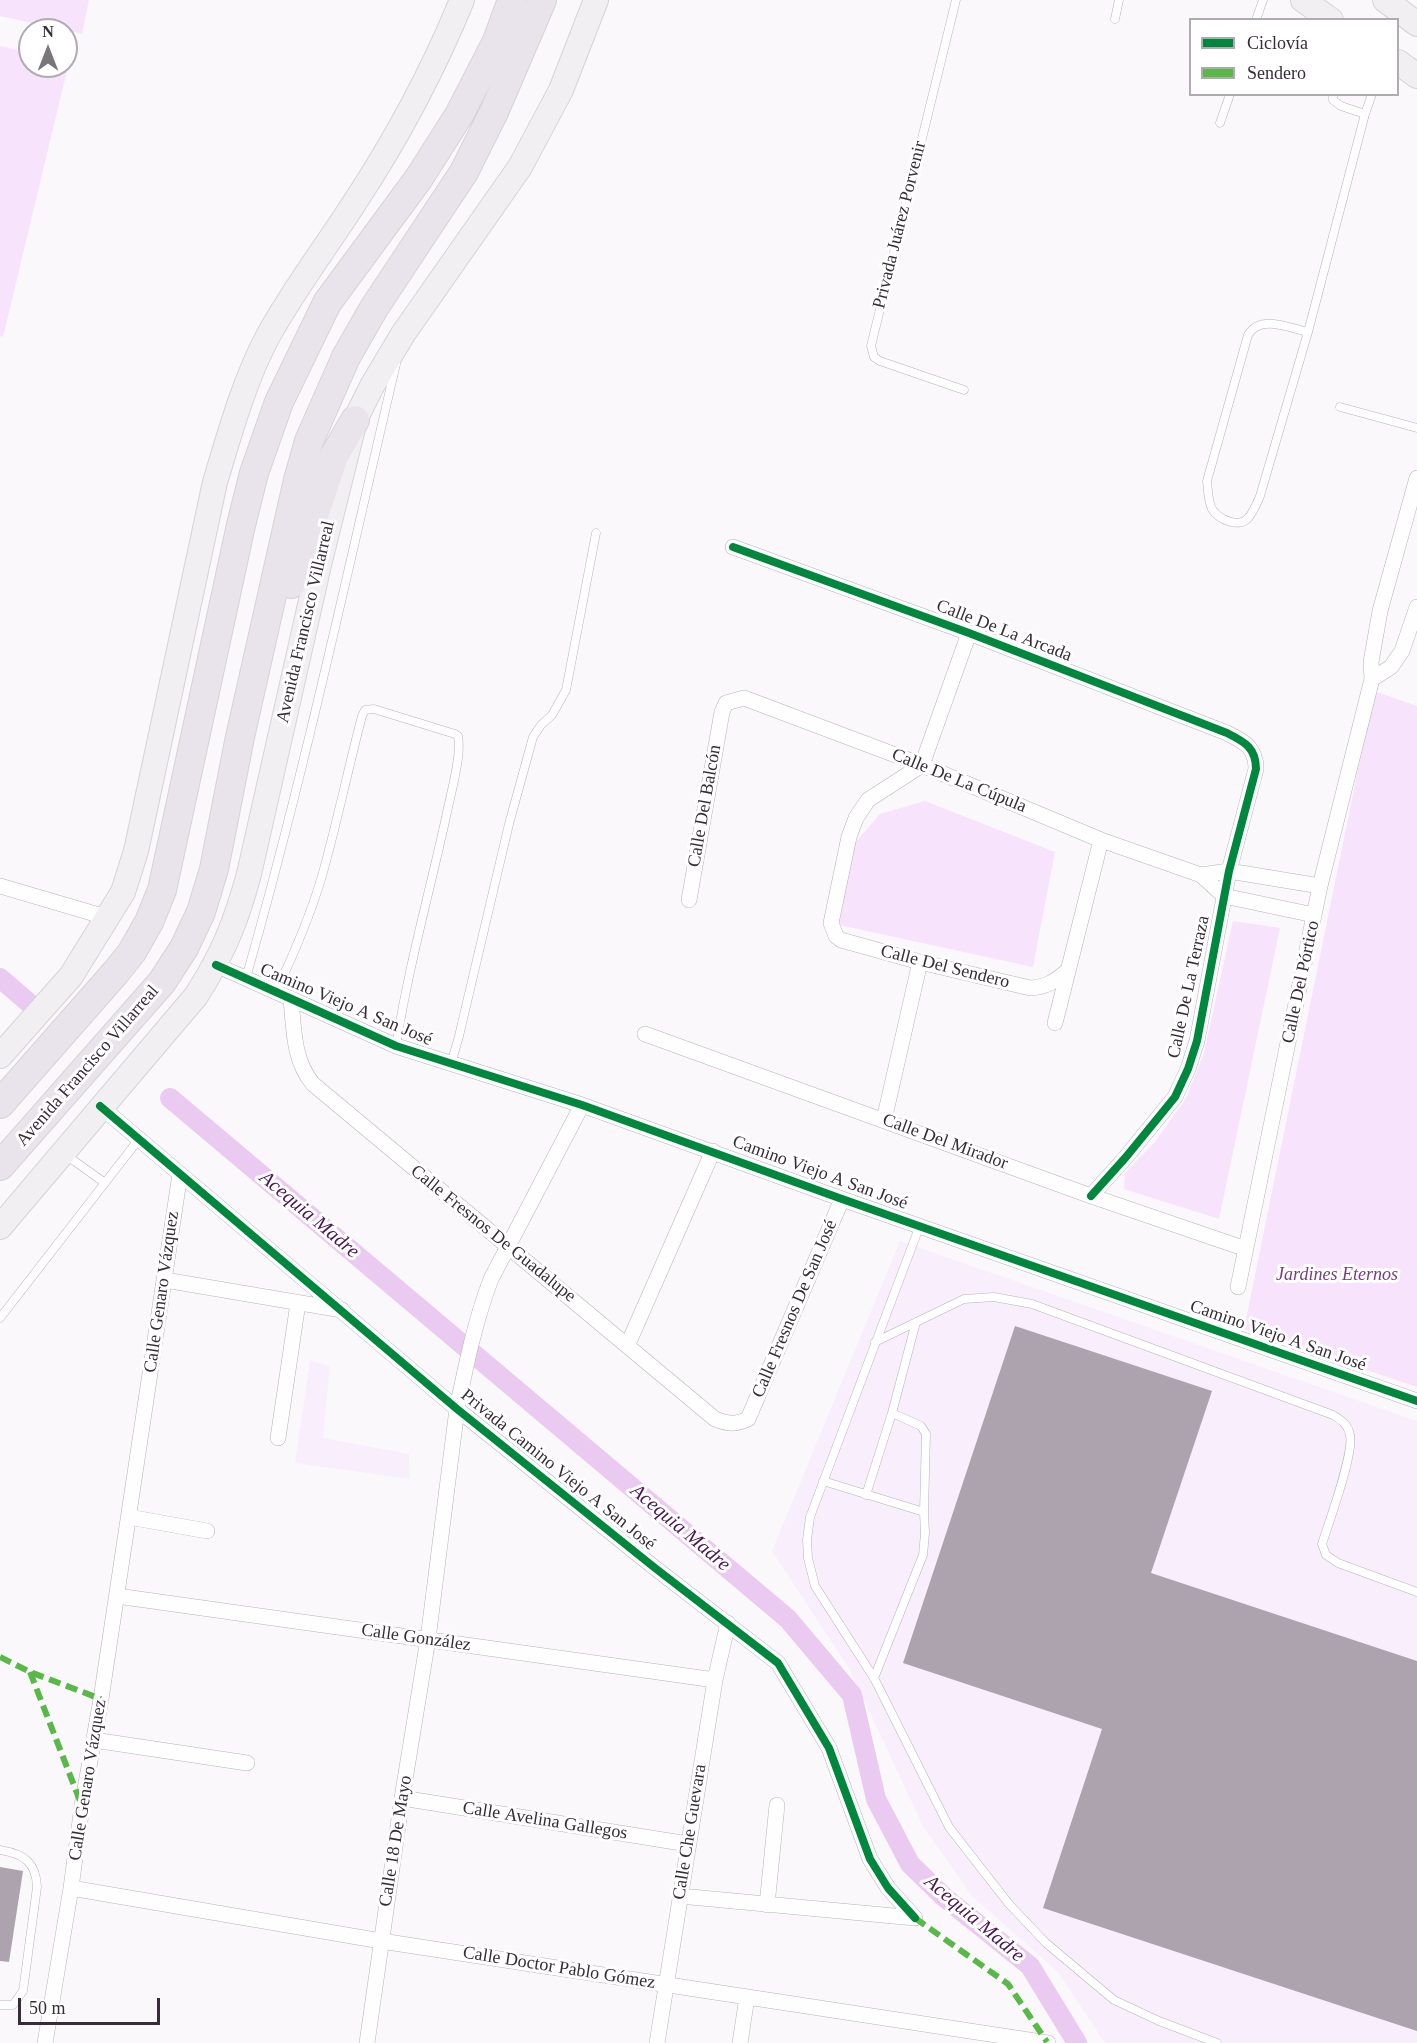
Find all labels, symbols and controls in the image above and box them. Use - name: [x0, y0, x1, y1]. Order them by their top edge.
- north arrow: [18, 18, 78, 78]
- legend: [1189, 18, 1399, 96]
- text: N: [42, 23, 54, 40]
- text: Ciclovía: [1247, 33, 1308, 53]
- text: Sendero: [1247, 63, 1306, 83]
- street label: Privada Juárez Porvenir: [869, 139, 931, 311]
- street label: Avenida Francisco Villarreal: [272, 519, 340, 725]
- street label: Calle De La Arcada: [933, 595, 1075, 667]
- street label: Calle Del Balcón: [684, 743, 726, 869]
- street label: Calle De La Cúpula: [888, 744, 1030, 818]
- street label: Calle De La Terraza: [1163, 914, 1215, 1060]
- street label: Calle Del Pórtico: [1277, 919, 1325, 1045]
- street label: Calle Del Sendero: [878, 941, 1012, 993]
- street label: Camino Viejo A San José: [257, 959, 435, 1051]
- street label: Avenida Francisco Villarreal: [12, 981, 164, 1151]
- street label: Calle Del Mirador: [879, 1109, 1011, 1175]
- street label: Camino Viejo A San José: [729, 1131, 911, 1215]
- street label: Calle Fresnos De Guadalupe: [406, 1161, 580, 1307]
- water label: Acequia Madre: [254, 1166, 364, 1264]
- street label: Calle Genaro Vázquez: [140, 1210, 184, 1374]
- street label: Calle Fresnos De San José: [748, 1217, 842, 1401]
- park label: Jardines Eternos: [1276, 1264, 1398, 1286]
- street label: Camino Viejo A San José: [1187, 1296, 1369, 1376]
- street label: Privada Camino Viejo A San José: [456, 1385, 660, 1555]
- water label: Acequia Madre: [625, 1479, 735, 1577]
- street label: Calle González: [360, 1620, 472, 1656]
- street label: Calle Genaro Vázquez: [65, 1698, 111, 1862]
- street label: Calle Che Guevara: [669, 1763, 711, 1901]
- street label: Calle 18 De Mayo: [375, 1774, 417, 1908]
- street label: Calle Avelina Gallegos: [461, 1797, 629, 1845]
- water label: Acequia Madre: [919, 1870, 1029, 1968]
- street label: Calle Doctor Pablo Gómez: [461, 1942, 657, 1994]
- scale bar: [21, 1986, 164, 2024]
- text: 50 m: [29, 1998, 66, 2018]

